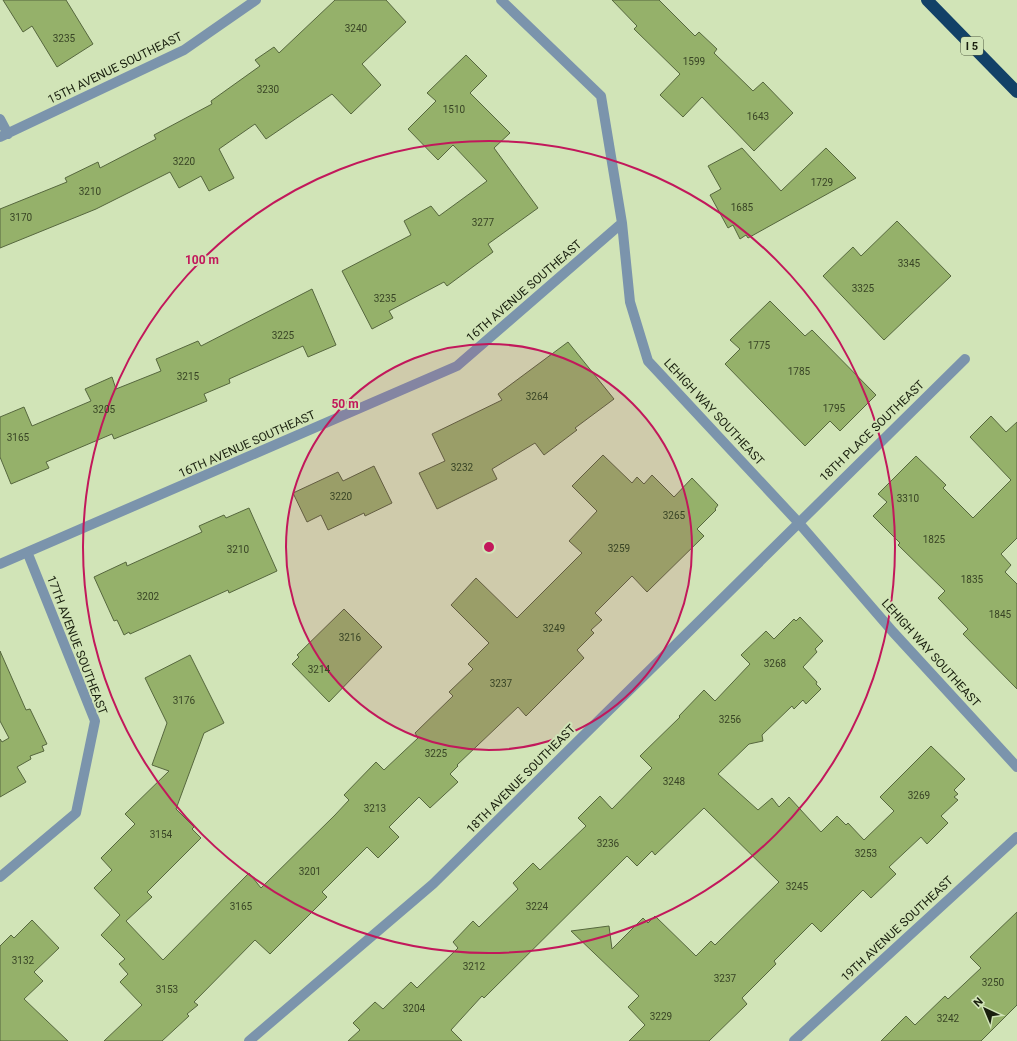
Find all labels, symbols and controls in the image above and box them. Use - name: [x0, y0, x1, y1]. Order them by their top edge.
- house number: 3240: [345, 23, 368, 34]
- street label: 15TH AVENUE SOUTHEAST: [45, 29, 185, 107]
- house number: 3235: [53, 33, 76, 44]
- road number: I 5: [961, 37, 983, 55]
- house number: 1599: [683, 56, 705, 67]
- house number: 3230: [257, 84, 280, 95]
- house number: 1510: [443, 104, 466, 115]
- house number: 1643: [747, 111, 769, 122]
- house number: 3220: [173, 156, 196, 167]
- house number: 1729: [811, 177, 833, 188]
- house number: 3210: [79, 186, 102, 197]
- house number: 1685: [731, 202, 754, 213]
- house number: 3170: [10, 212, 33, 223]
- house number: 3277: [472, 217, 495, 228]
- street label: 16TH AVENUE SOUTHEAST: [464, 237, 584, 345]
- text: 100 m: [185, 253, 219, 267]
- house number: 3345: [898, 258, 921, 269]
- house number: 3325: [852, 283, 875, 294]
- house number: 3235: [374, 293, 397, 304]
- house number: 3225: [272, 330, 295, 341]
- house number: 1775: [748, 340, 771, 351]
- street label: LEHIGH WAY SOUTHEAST: [661, 356, 767, 468]
- house number: 1785: [788, 366, 811, 377]
- house number: 3215: [177, 371, 200, 382]
- street label: 18TH PLACE SOUTHEAST: [817, 378, 927, 484]
- house number: 3264: [526, 391, 549, 402]
- text: 50 m: [331, 397, 359, 411]
- house number: 1795: [823, 403, 846, 414]
- house number: 3205: [93, 404, 116, 415]
- street label: 16TH AVENUE SOUTHEAST: [177, 408, 317, 480]
- house number: 3165: [7, 432, 30, 443]
- house number: 3232: [451, 462, 474, 473]
- house number: 3220: [330, 491, 353, 502]
- house number: 3310: [897, 493, 920, 504]
- house number: 3265: [663, 510, 686, 521]
- house number: 1825: [923, 534, 946, 545]
- centre of rings: [482, 540, 496, 554]
- house number: 3259: [608, 543, 630, 554]
- house number: 3210: [227, 544, 250, 555]
- street label: 17TH AVENUE SOUTHEAST: [44, 573, 110, 717]
- house number: 1835: [961, 574, 984, 585]
- house number: 3202: [137, 591, 160, 602]
- street label: LEHIGH WAY SOUTHEAST: [879, 596, 983, 710]
- house number: 1845: [989, 609, 1012, 620]
- house number: 3249: [543, 623, 565, 634]
- house number: 3216: [339, 632, 362, 643]
- house number: 3268: [764, 658, 787, 669]
- house number: 3214: [308, 664, 331, 675]
- house number: 3237: [490, 678, 513, 689]
- house number: 3176: [173, 695, 196, 706]
- house number: 3256: [719, 714, 742, 725]
- street label: 18TH AVENUE SOUTHEAST: [464, 722, 578, 836]
- house number: 3225: [425, 748, 448, 759]
- house number: 3248: [663, 776, 686, 787]
- house number: 3269: [908, 790, 930, 801]
- house number: 3213: [364, 803, 386, 814]
- house number: 3154: [150, 829, 173, 840]
- house number: 3236: [597, 838, 620, 849]
- house number: 3253: [855, 848, 877, 859]
- house number: 3201: [299, 866, 321, 877]
- street label: 19TH AVENUE SOUTHEAST: [838, 873, 956, 985]
- house number: 3245: [786, 881, 809, 892]
- house number: 3165: [230, 901, 253, 912]
- house number: 3224: [526, 901, 549, 912]
- house number: 3132: [12, 955, 35, 966]
- house number: 3212: [463, 961, 486, 972]
- house number: 3237: [714, 973, 737, 984]
- house number: 3250: [982, 977, 1005, 988]
- house number: 3153: [156, 984, 178, 995]
- north arrow: [965, 989, 1005, 1029]
- text: N: [971, 995, 986, 1010]
- house number: 3204: [403, 1003, 426, 1014]
- house number: 3229: [650, 1011, 672, 1022]
- house number: 3242: [937, 1013, 960, 1024]

